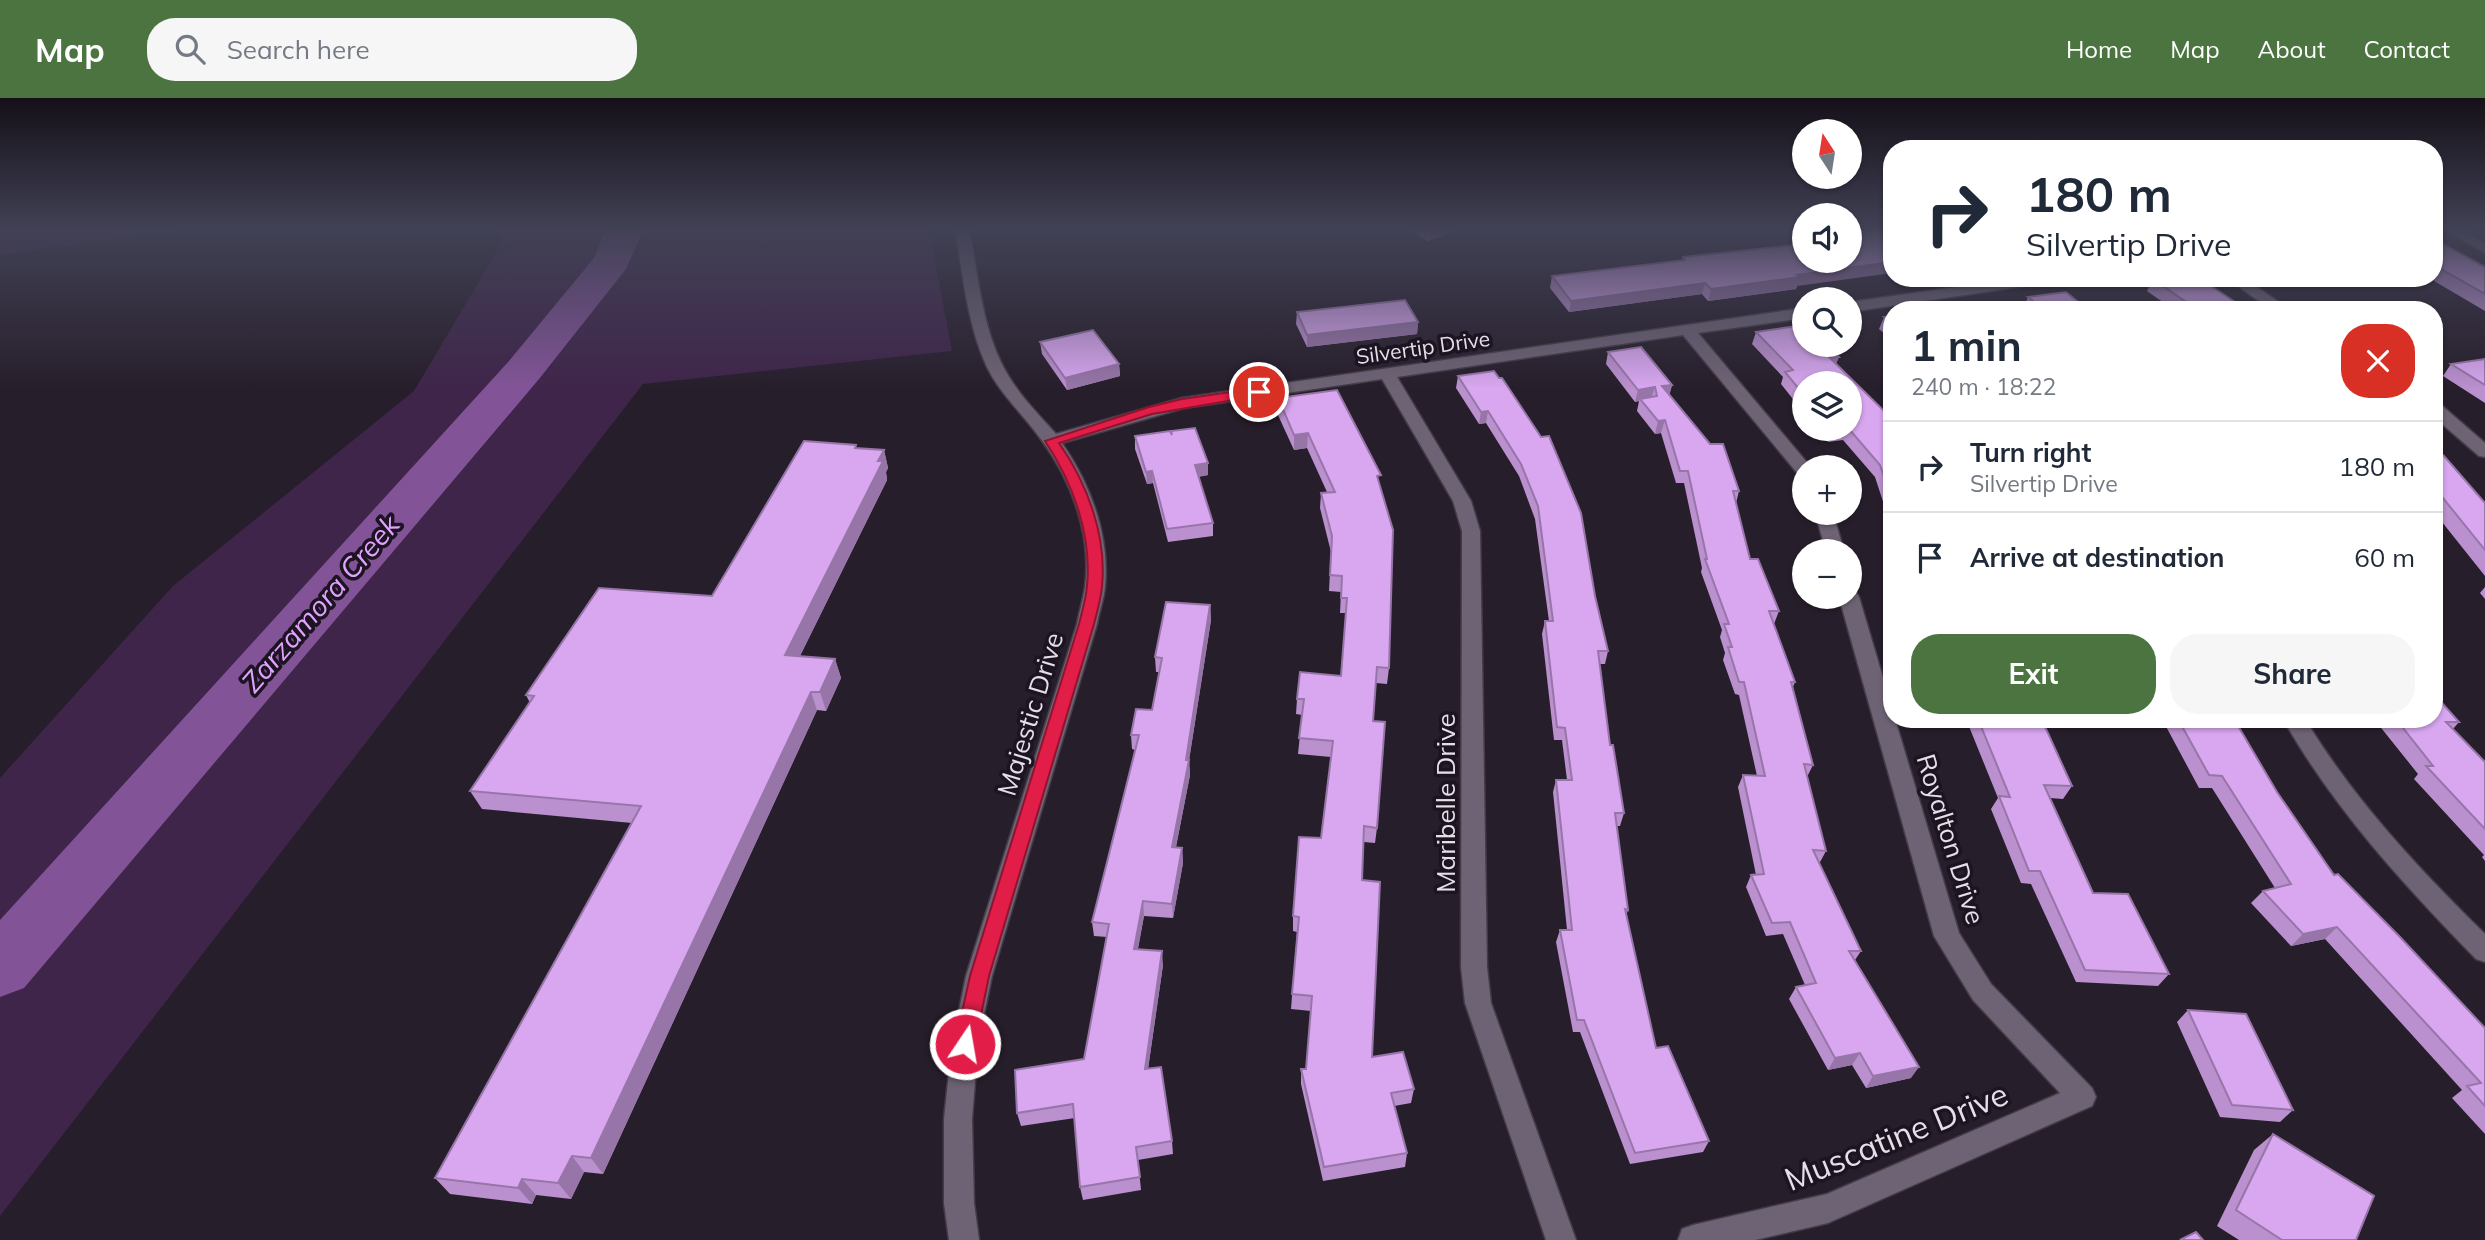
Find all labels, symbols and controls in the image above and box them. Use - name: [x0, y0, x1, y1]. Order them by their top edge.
- search box: [147, 18, 637, 81]
- text: Map: [35, 29, 105, 70]
- icon: search: [171, 30, 209, 68]
- text: Search here: [227, 33, 370, 66]
- text: Home: [2066, 34, 2132, 64]
- text: Map: [2170, 34, 2220, 64]
- text: About: [2258, 34, 2326, 64]
- text: Contact: [2364, 34, 2450, 64]
- north arrow: [1792, 119, 1862, 189]
- map controls: [1792, 119, 1862, 609]
- text: 180 m: [2026, 163, 2172, 224]
- icon: right: [1911, 168, 2002, 259]
- button: sound: [1792, 203, 1862, 273]
- text: Silvertip Drive: [2026, 224, 2231, 264]
- button: search: [1792, 287, 1862, 357]
- text: 1 min: [1911, 319, 2022, 372]
- button: close: [2341, 324, 2415, 398]
- street label: Silvertip Drive: [1354, 325, 1492, 369]
- pin: [1229, 362, 1289, 422]
- button: layers: [1792, 371, 1862, 441]
- text: 240 m · 18:22: [1911, 372, 2056, 401]
- icon: arrive: [1240, 373, 1278, 411]
- text: Turn right: [1970, 436, 2091, 469]
- icon: right: [1911, 448, 1949, 486]
- text: 180 m: [2339, 450, 2415, 483]
- button: +: [1792, 455, 1862, 525]
- text: Silvertip Drive: [1970, 469, 2118, 498]
- water label: Zarzamora Creek: [234, 506, 408, 699]
- button: −: [1792, 539, 1862, 609]
- icon: arrive: [1911, 539, 1949, 577]
- text: Arrive at destination: [1970, 541, 2225, 574]
- text: 60 m: [2354, 541, 2415, 574]
- street label: Majestic Drive: [990, 628, 1070, 800]
- button: Exit: [1911, 634, 2156, 714]
- button: Share: [2170, 634, 2415, 714]
- street label: Maribelle Drive: [1429, 713, 1462, 893]
- street label: Royalton Drive: [1909, 750, 1993, 928]
- position arrow: [928, 1007, 1002, 1081]
- street label: Muscatine Drive: [1778, 1073, 2014, 1199]

